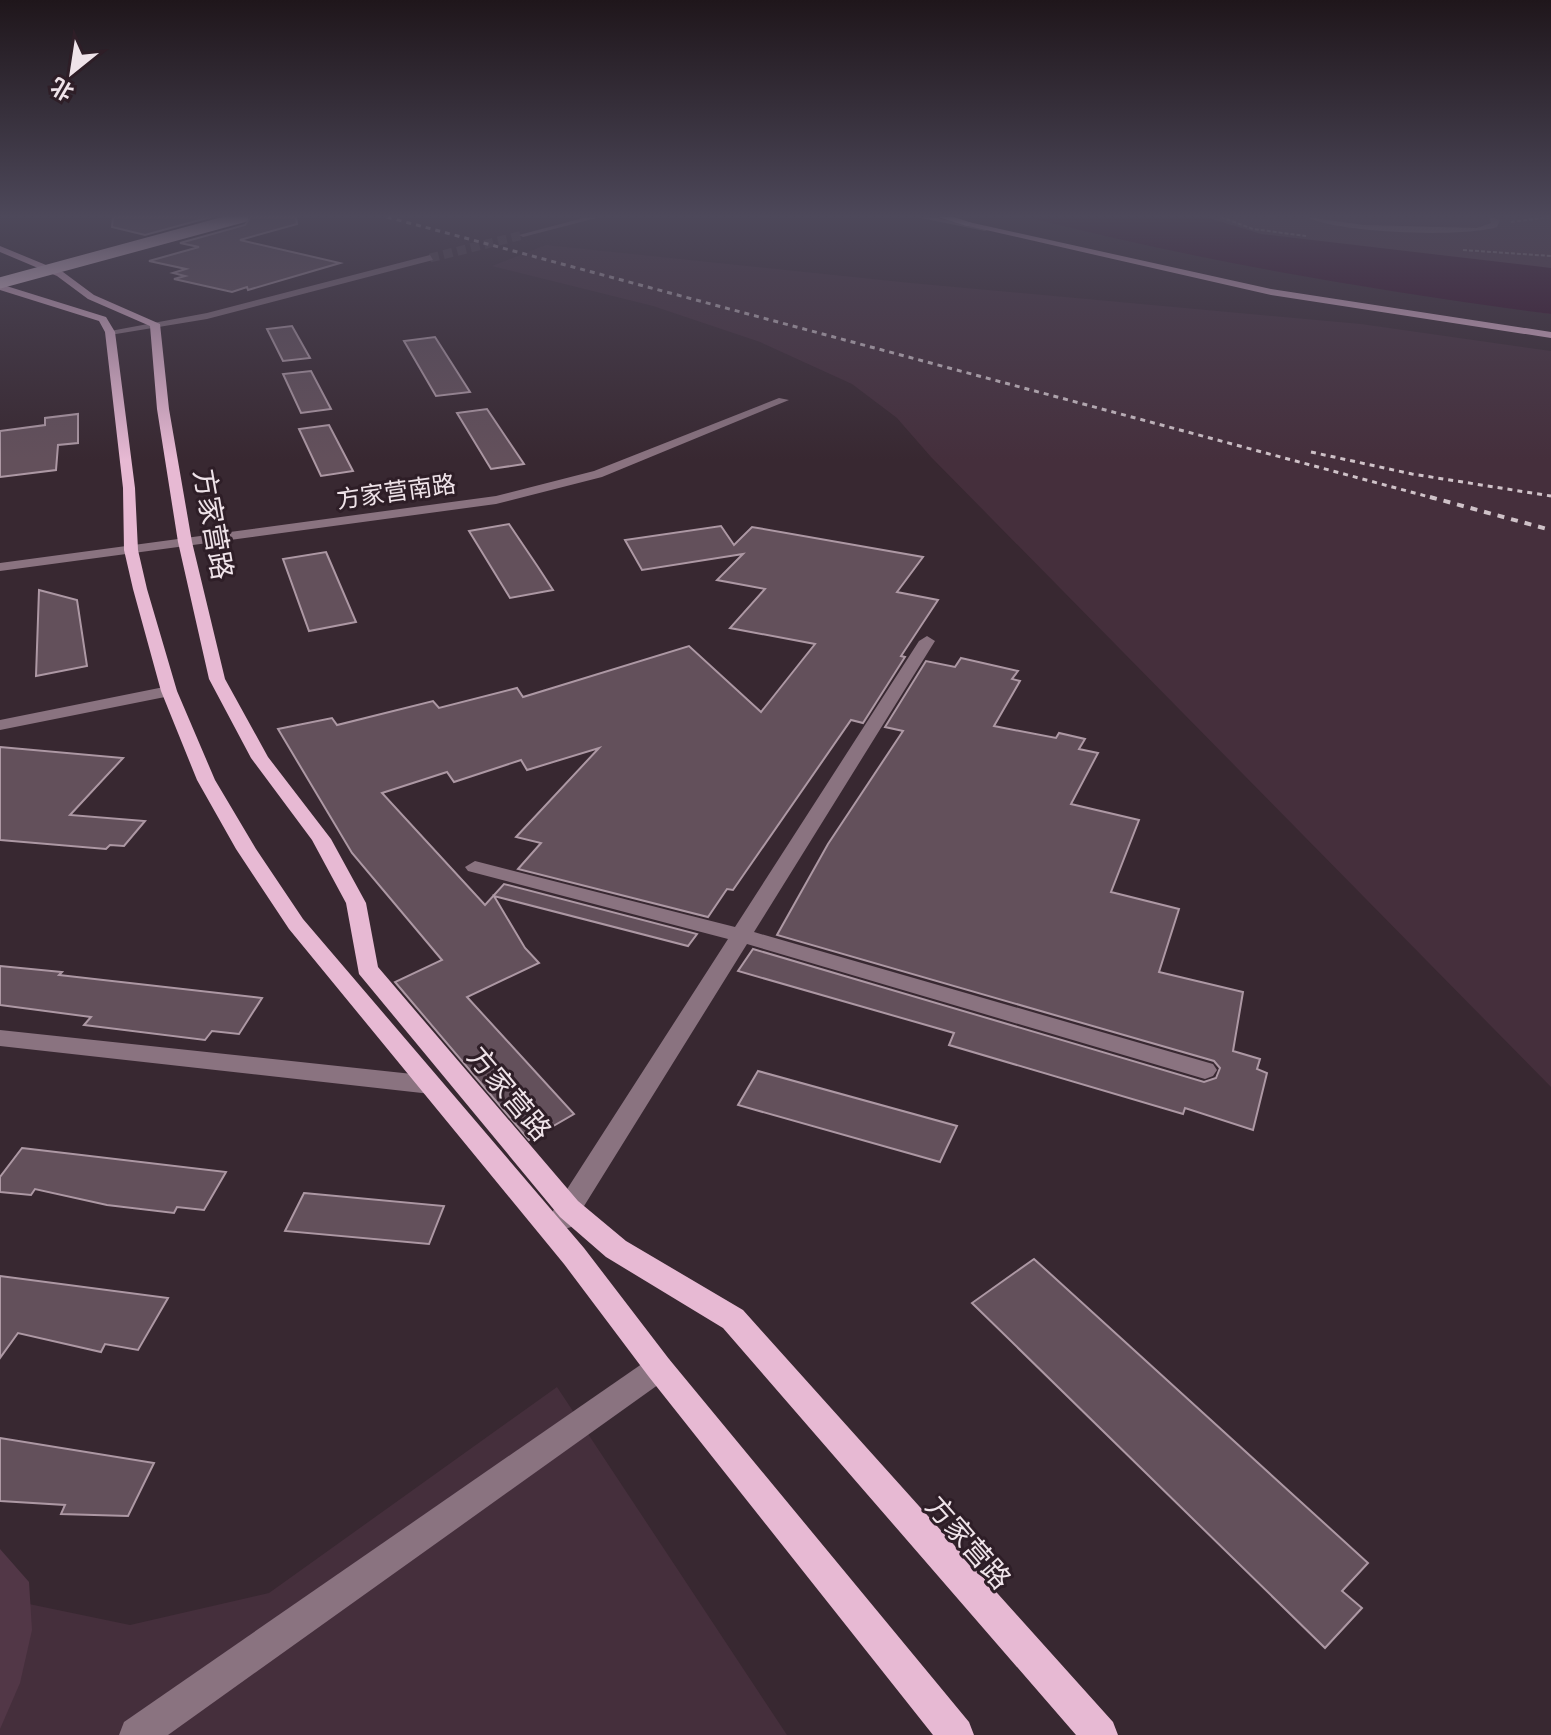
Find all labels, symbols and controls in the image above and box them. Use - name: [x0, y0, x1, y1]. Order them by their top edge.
- north arrow: [32, 32, 112, 112]
- text: 北: [45, 72, 79, 108]
- street label: 方家营路: [186, 466, 242, 582]
- street label: 方家营南路: [334, 467, 458, 515]
- street label: 方家营路: [460, 1038, 560, 1148]
- street label: 方家营路: [918, 1488, 1020, 1596]

